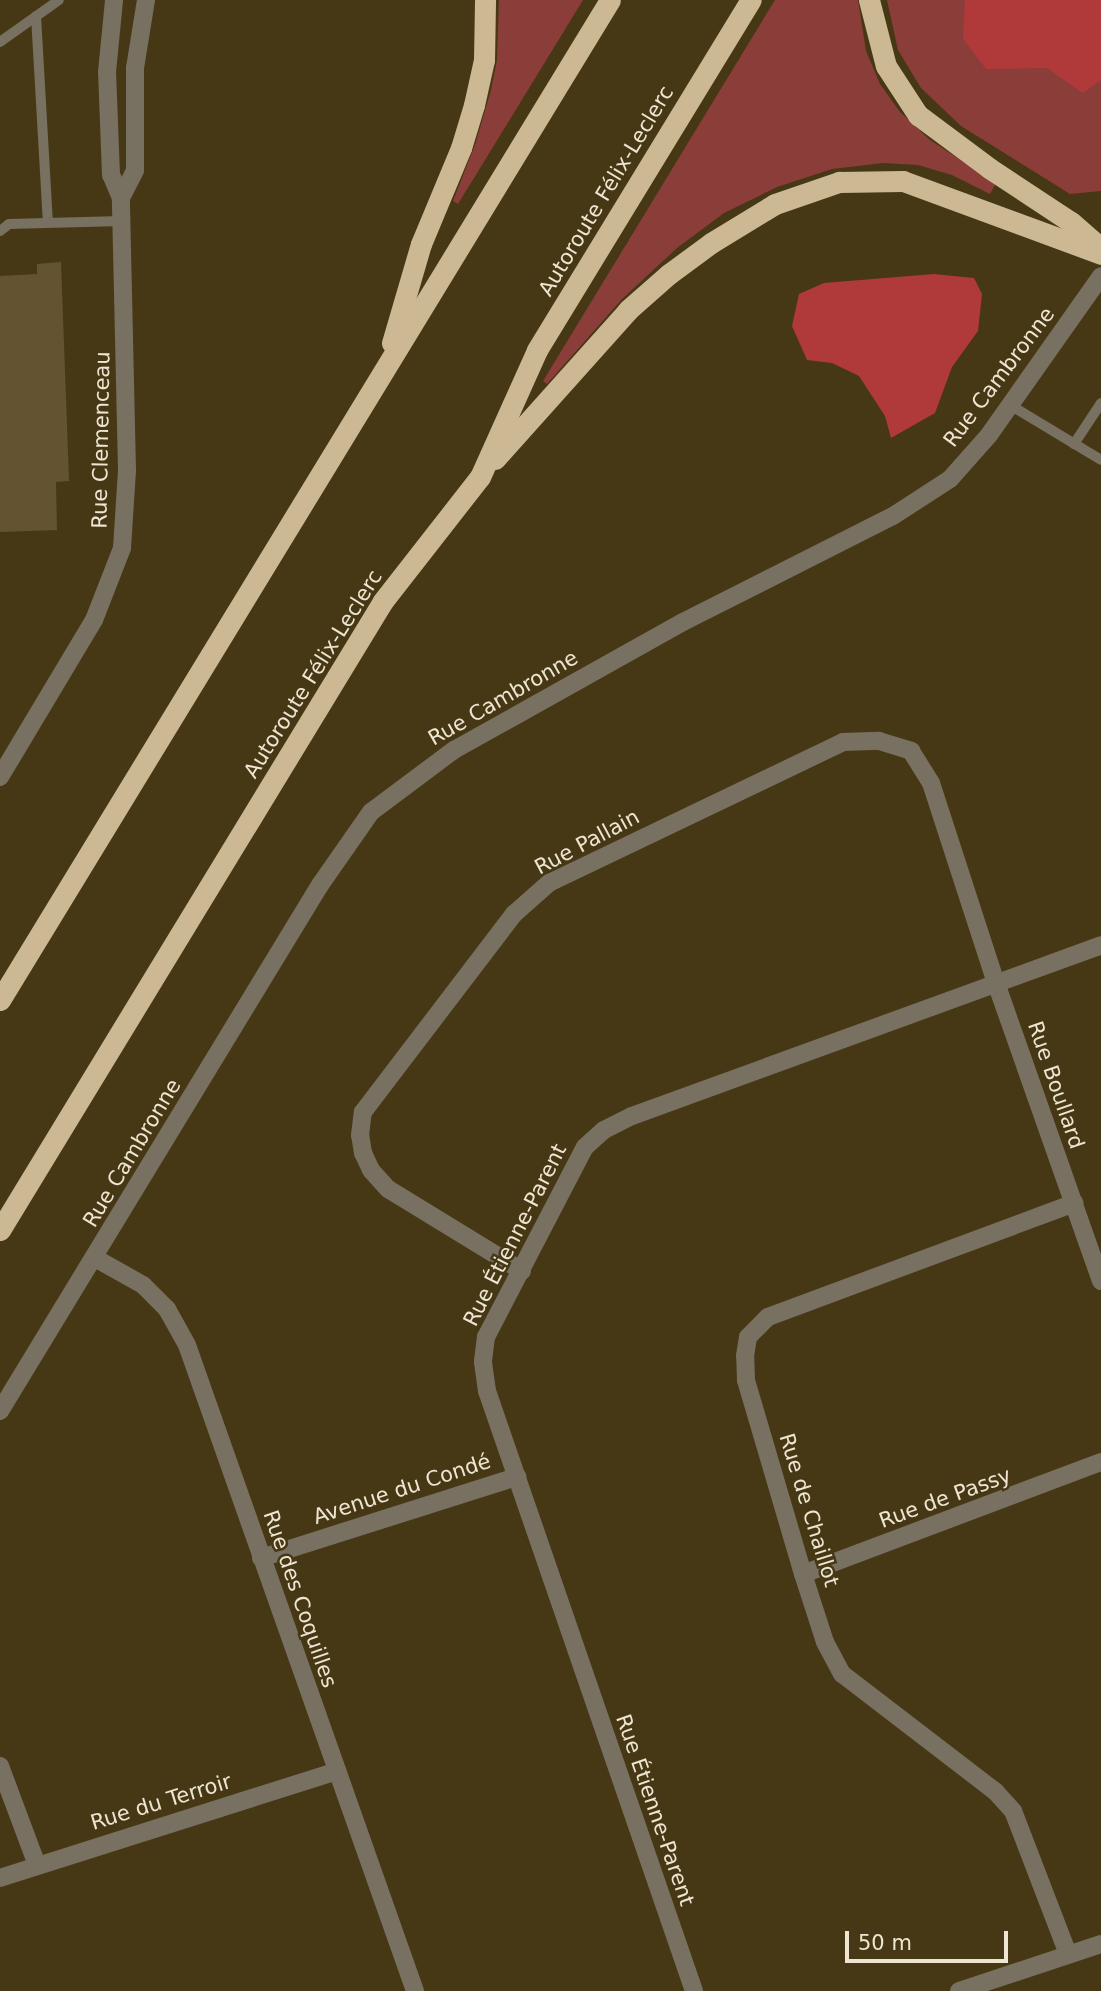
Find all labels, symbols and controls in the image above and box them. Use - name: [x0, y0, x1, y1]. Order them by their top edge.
- street label: Autoroute Félix-Leclerc: [533, 81, 679, 301]
- street label: Rue Cambronne: [938, 302, 1060, 452]
- street label: Rue Clemenceau: [87, 351, 115, 529]
- street label: Autoroute Félix-Leclerc: [239, 565, 387, 783]
- street label: Rue Cambronne: [424, 645, 582, 751]
- street label: Rue Pallain: [530, 804, 644, 880]
- street label: Rue Boullard: [1022, 1018, 1090, 1152]
- street label: Rue Cambronne: [78, 1074, 186, 1232]
- street label: Rue Étienne-Parent: [458, 1140, 572, 1330]
- street label: Rue de Chaillot: [774, 1430, 844, 1590]
- street label: Avenue du Condé: [310, 1448, 494, 1530]
- street label: Rue de Passy: [876, 1462, 1014, 1534]
- street label: Rue des Coquilles: [258, 1507, 342, 1691]
- street label: Rue Étienne-Parent: [610, 1711, 700, 1909]
- street label: Rue du Terroir: [88, 1769, 234, 1835]
- scale bar: [849, 1918, 1012, 1962]
- text: 50 m: [858, 1931, 912, 1955]

